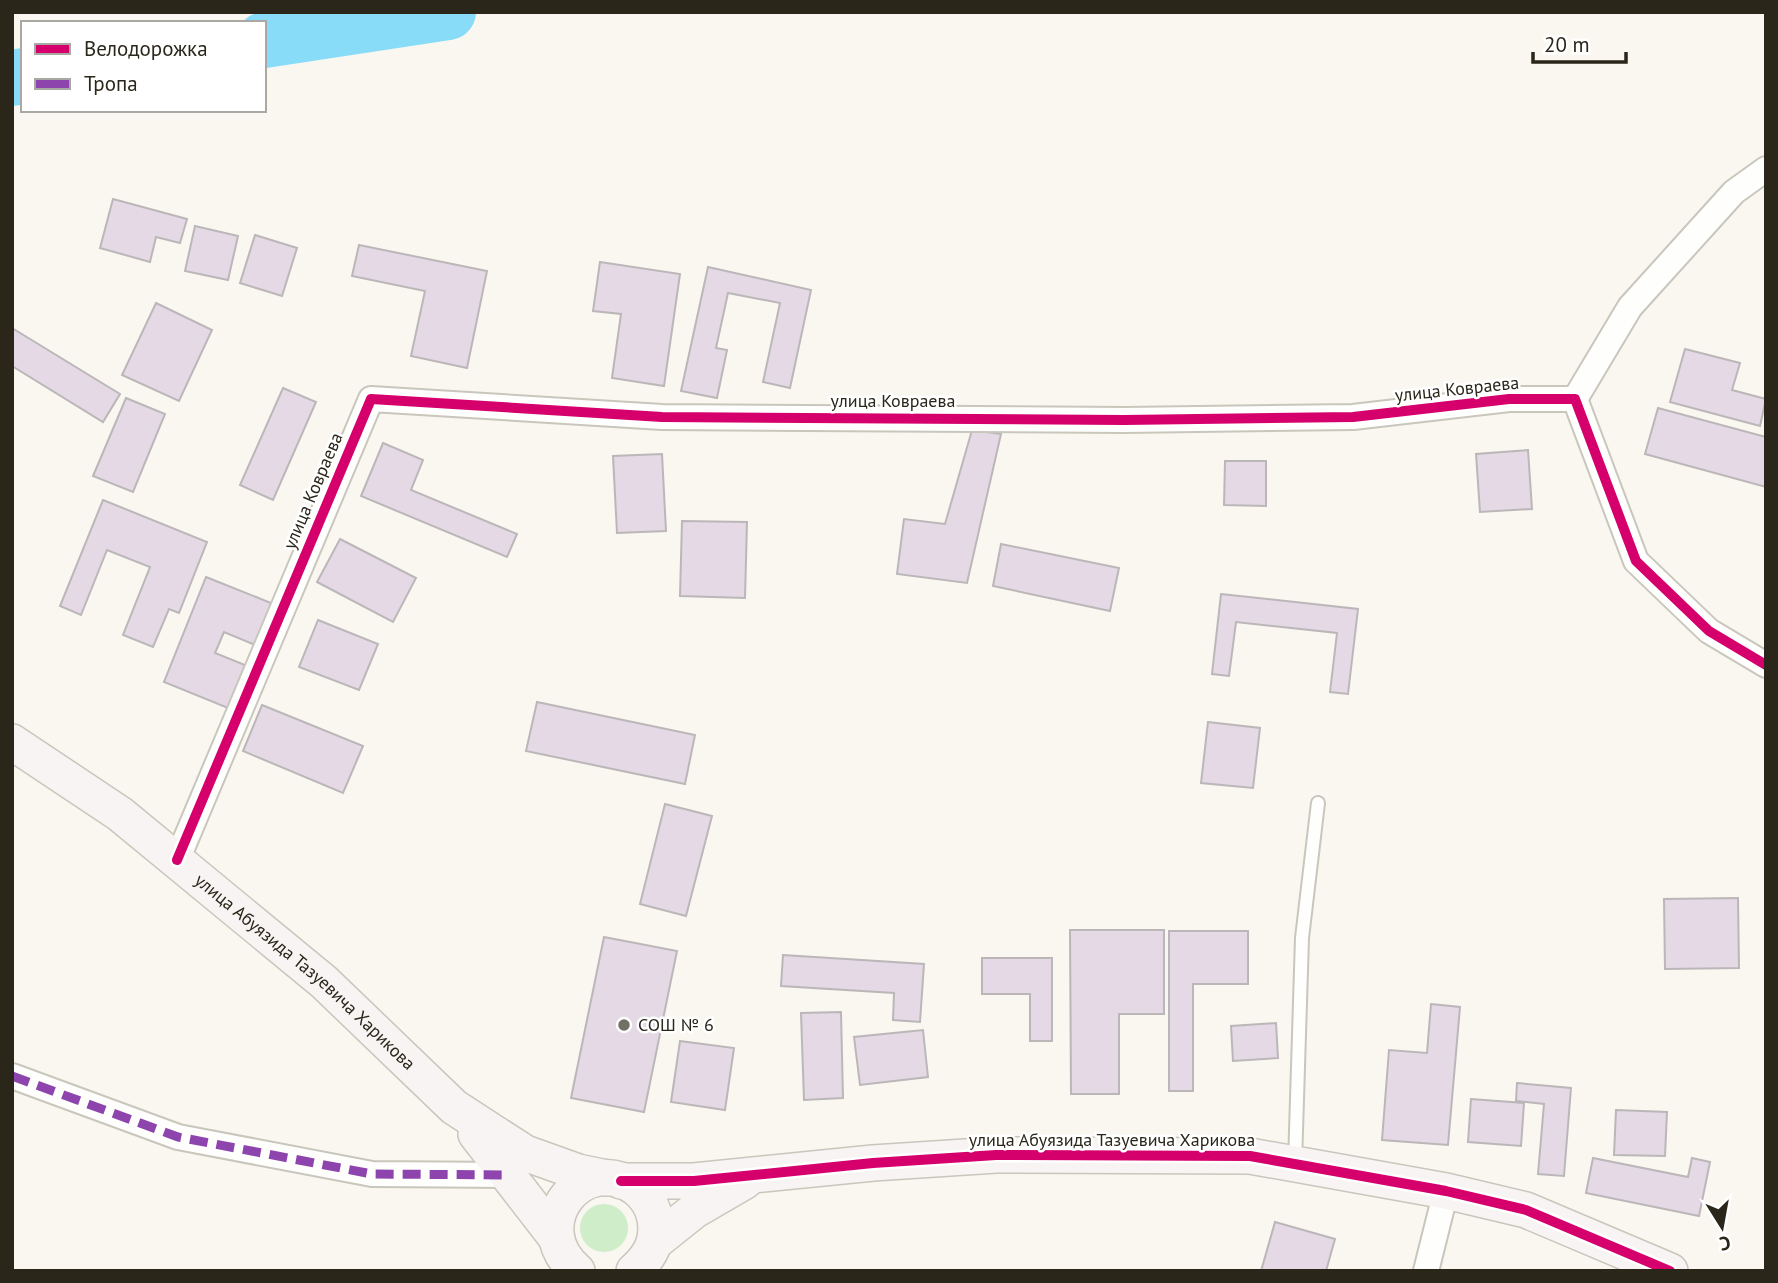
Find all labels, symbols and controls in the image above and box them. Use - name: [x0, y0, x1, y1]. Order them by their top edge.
- legend: [21, 21, 266, 112]
- scale bar: [1533, 21, 1626, 65]
- text: 20 m: [1544, 31, 1590, 58]
- text: Велодорожка: [84, 35, 208, 62]
- text: Тропа: [84, 70, 138, 97]
- street label: улица Ковраева: [1394, 371, 1520, 406]
- street label: улица Ковраева: [831, 389, 955, 412]
- street label: улица Ковраева: [278, 429, 348, 553]
- street label: улица Абуязида Тазуевича Харикова: [190, 868, 420, 1075]
- place label: СОШ № 6: [638, 1013, 714, 1036]
- marker: СОШ № 6: [616, 1017, 632, 1033]
- street label: улица Абуязида Тазуевича Харикова: [969, 1128, 1255, 1151]
- north arrow: [1687, 1192, 1757, 1262]
- text: С: [1717, 1231, 1733, 1257]

